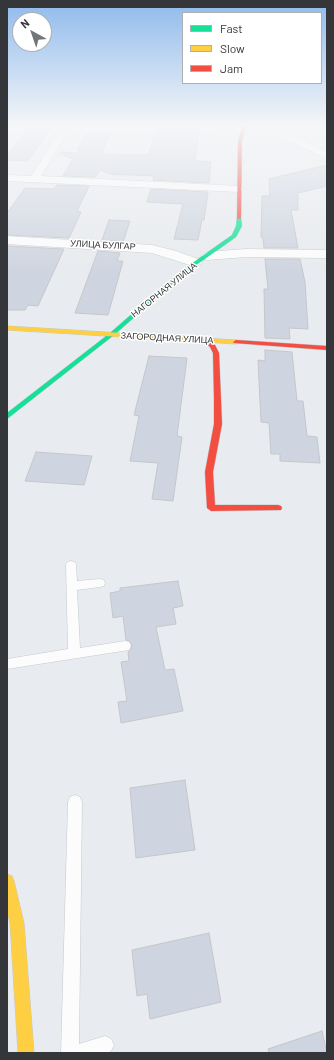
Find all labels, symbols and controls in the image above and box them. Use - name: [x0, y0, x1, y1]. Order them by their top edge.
- north arrow: [12, 12, 52, 52]
- legend: [182, 12, 322, 84]
- text: N: [18, 16, 32, 31]
- text: Fast: [220, 21, 243, 35]
- text: Slow: [220, 41, 245, 55]
- text: Jam: [220, 61, 243, 75]
- street label: УЛИЦА БУЛГАР: [70, 238, 136, 252]
- street label: НАГОРНАЯ УЛИЦА: [129, 260, 199, 320]
- street label: ЗАГОРОДНАЯ УЛИЦА: [120, 330, 214, 346]

